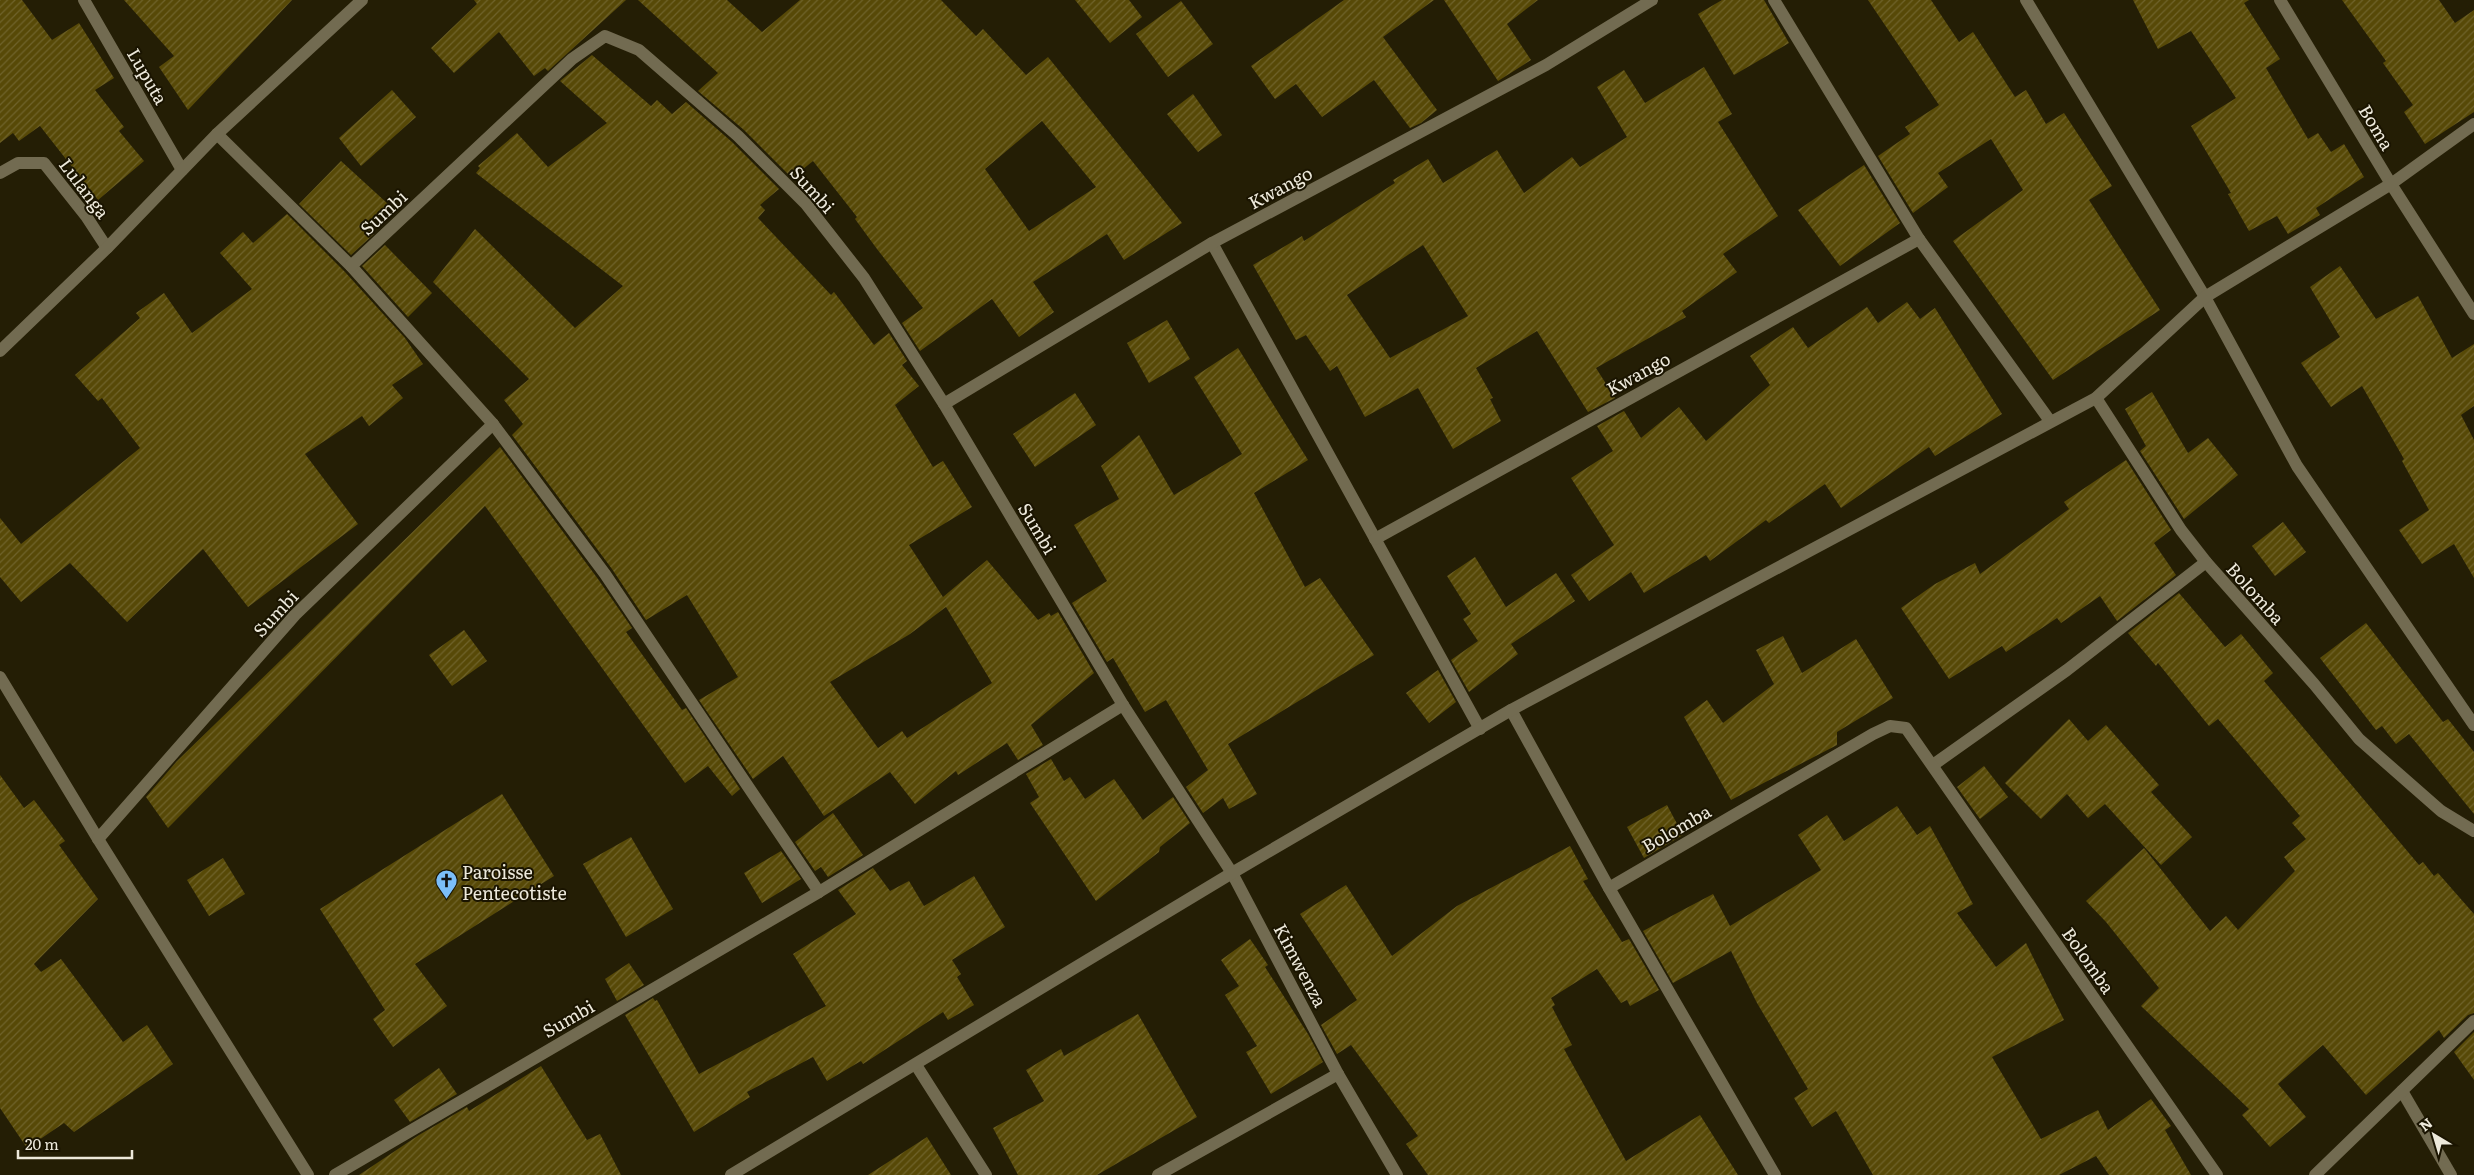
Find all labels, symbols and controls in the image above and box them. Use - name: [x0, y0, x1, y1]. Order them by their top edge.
- street label: Luputa: [121, 43, 175, 110]
- street label: Boma: [2353, 99, 2401, 155]
- street label: Lulanga: [53, 152, 117, 224]
- street label: Sumbi: [784, 159, 842, 219]
- street label: Kwango: [1243, 159, 1317, 215]
- street label: Sumbi: [353, 183, 413, 241]
- street label: Kwango: [1601, 344, 1675, 402]
- street label: Sumbi: [1012, 497, 1064, 559]
- street label: Bolomba: [2221, 556, 2292, 630]
- street label: Sumbi: [246, 583, 304, 643]
- street label: Bolomba: [1636, 797, 1716, 859]
- place label: Paroisse Pentecotiste: [462, 858, 567, 906]
- church icon: Paroisse Pentecotiste: [434, 869, 458, 900]
- street label: Kimwenza: [1268, 918, 1334, 1012]
- street label: Bolomba: [2056, 921, 2122, 999]
- street label: Sumbi: [537, 992, 599, 1044]
- north arrow: [2409, 1110, 2459, 1160]
- text: N: [2415, 1112, 2436, 1135]
- scale bar: [18, 1128, 131, 1160]
- text: 20 m: [25, 1132, 59, 1155]

